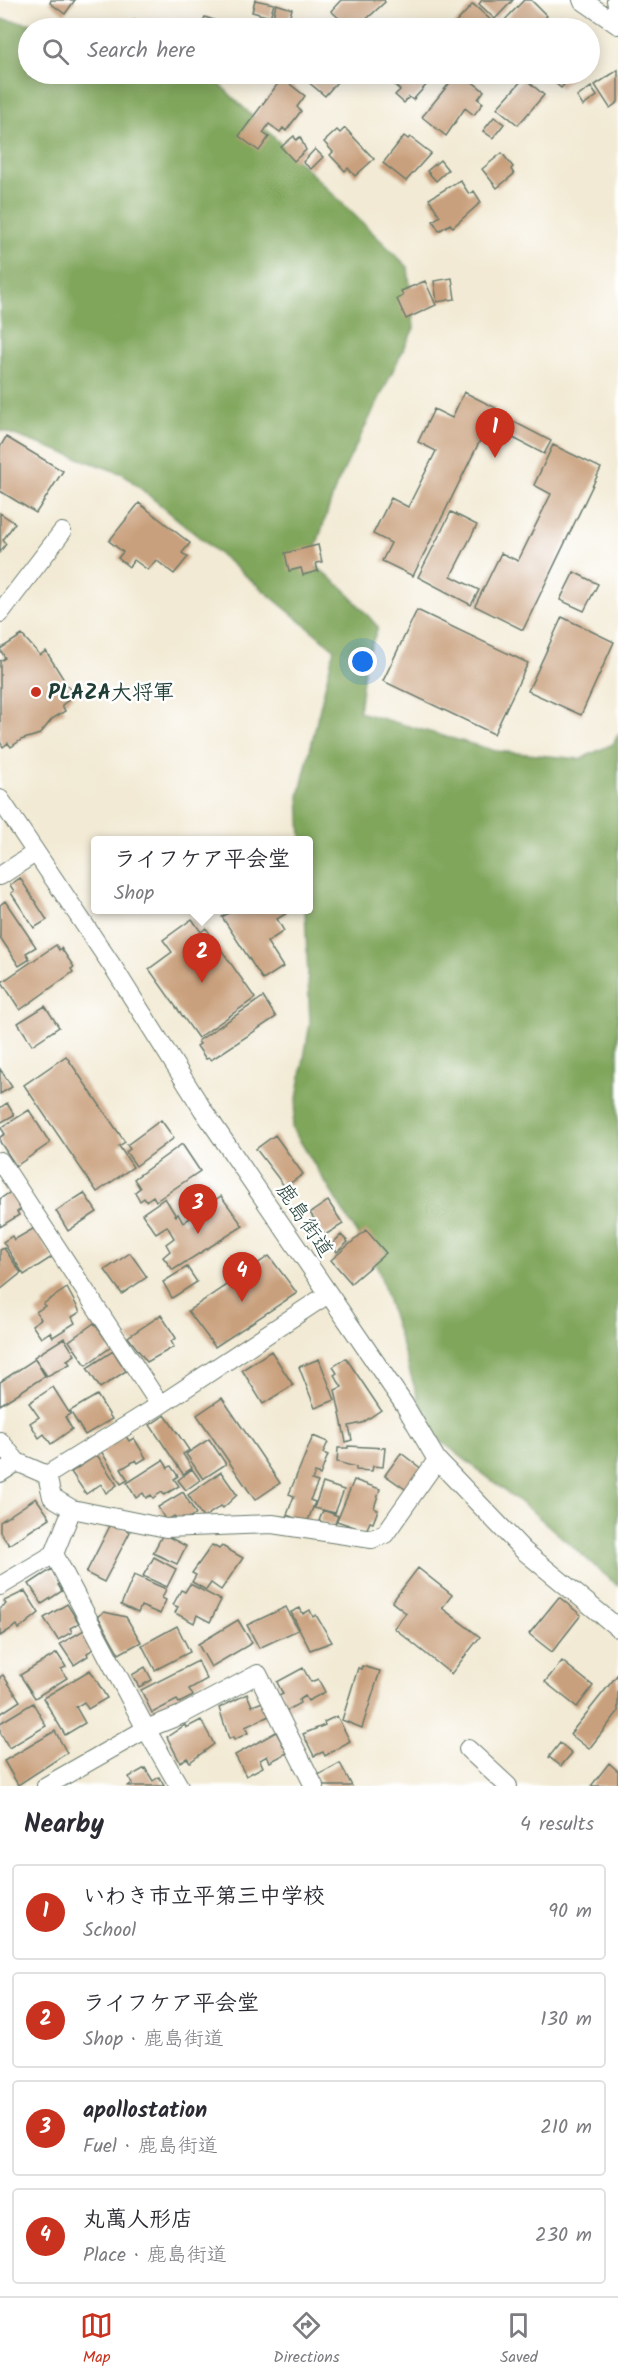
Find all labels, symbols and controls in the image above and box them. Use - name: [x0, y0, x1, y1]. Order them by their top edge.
- search box: [18, 18, 600, 84]
- text: Search here: [87, 34, 195, 69]
- icon: search: [39, 35, 72, 68]
- pin: 1: [476, 408, 514, 458]
- your location: [348, 647, 377, 676]
- place label: PLAZA大将軍: [48, 677, 174, 710]
- marker: PLAZA大将軍: [29, 685, 43, 699]
- popup: [91, 836, 313, 914]
- text: ライフケア平会堂: [114, 843, 290, 878]
- text: Shop: [114, 878, 154, 910]
- pin: 2: [182, 934, 222, 983]
- street label: 鹿島街道: [267, 1177, 341, 1265]
- pin: 3: [178, 1184, 218, 1234]
- pin: 4: [222, 1252, 262, 1302]
- text: Nearby: [24, 1804, 104, 1846]
- text: 4 results: [520, 1809, 594, 1841]
- text: いわき市立平第三中学校: [83, 1880, 325, 1915]
- text: 1: [42, 1896, 49, 1928]
- text: 90 m: [548, 1896, 592, 1928]
- text: School: [83, 1915, 136, 1947]
- text: ライフケア平会堂: [83, 1987, 259, 2022]
- text: 2: [40, 2004, 51, 2036]
- text: 130 m: [540, 2004, 592, 2036]
- text: Shop · 鹿島街道: [83, 2024, 224, 2056]
- text: apollostation: [83, 2094, 207, 2129]
- text: 3: [40, 2112, 51, 2144]
- text: 210 m: [540, 2112, 592, 2144]
- text: Fuel · 鹿島街道: [83, 2131, 218, 2163]
- text: 丸萬人形店: [83, 2203, 193, 2238]
- text: 4: [40, 2220, 51, 2252]
- text: 230 m: [535, 2220, 592, 2252]
- text: Place · 鹿島街道: [83, 2240, 227, 2272]
- tab: Map: [80, 2309, 113, 2370]
- tab: Directions: [273, 2309, 340, 2370]
- tab: Saved: [500, 2309, 538, 2370]

